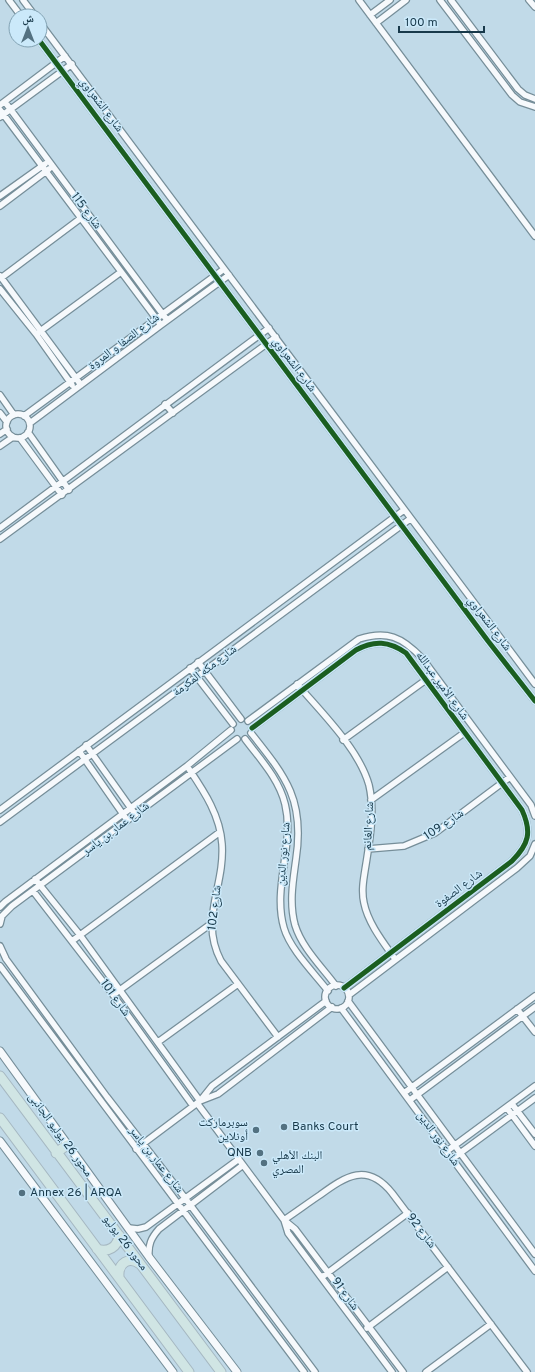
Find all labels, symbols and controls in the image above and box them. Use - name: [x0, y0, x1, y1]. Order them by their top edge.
- north arrow: [8, 8, 48, 48]
- scale bar: [399, 8, 484, 34]
- text: ش: [22, 12, 34, 26]
- text: 100 m: [405, 15, 438, 31]
- street label: شارع الشعراوي: [74, 74, 127, 136]
- street label: شارع 115: [67, 189, 105, 233]
- street label: شارع الصفا و المروة: [85, 310, 163, 374]
- street label: شارع الشعراوي: [267, 334, 320, 396]
- street label: شارع الشعراوي: [462, 593, 515, 655]
- street label: شارع مكه المكرمة: [170, 642, 240, 700]
- street label: شارع الأمير عبدالله: [412, 648, 472, 724]
- street label: شارع عمار بن ياسر: [78, 798, 153, 860]
- street label: شارع الغانم: [360, 801, 378, 851]
- street label: شارع 109: [421, 806, 467, 844]
- street label: شارع نور الدين: [273, 821, 295, 887]
- street label: شارع الصفوة: [432, 866, 486, 912]
- street label: شارع 102: [204, 885, 226, 931]
- street label: شارع 101: [96, 976, 134, 1020]
- street label: محور 26 يوليو الجانبى: [24, 1090, 96, 1180]
- street label: شارع نور الدين: [413, 1108, 463, 1170]
- place label: سوبرماركت أونلاين: [198, 1115, 248, 1145]
- place label: Banks Court: [292, 1119, 359, 1135]
- marker: Banks Court: [279, 1122, 289, 1132]
- street label: شارع عمار بن ياسر: [124, 1123, 187, 1197]
- marker: سوبرماركت أونلاين: [251, 1125, 261, 1135]
- place label: QNB: [227, 1145, 252, 1161]
- marker: QNB: [255, 1148, 265, 1158]
- place label: البنك الأهلي المصري: [272, 1148, 323, 1179]
- marker: البنك الأهلي المصري: [259, 1158, 269, 1168]
- place label: Annex 26 | ARQA: [30, 1183, 122, 1201]
- marker: Annex 26 | ARQA: [17, 1188, 27, 1198]
- street label: شارع 92: [403, 1210, 440, 1252]
- street label: محور 26 يوليو: [99, 1212, 151, 1274]
- street label: شارع 91: [328, 1274, 362, 1314]

